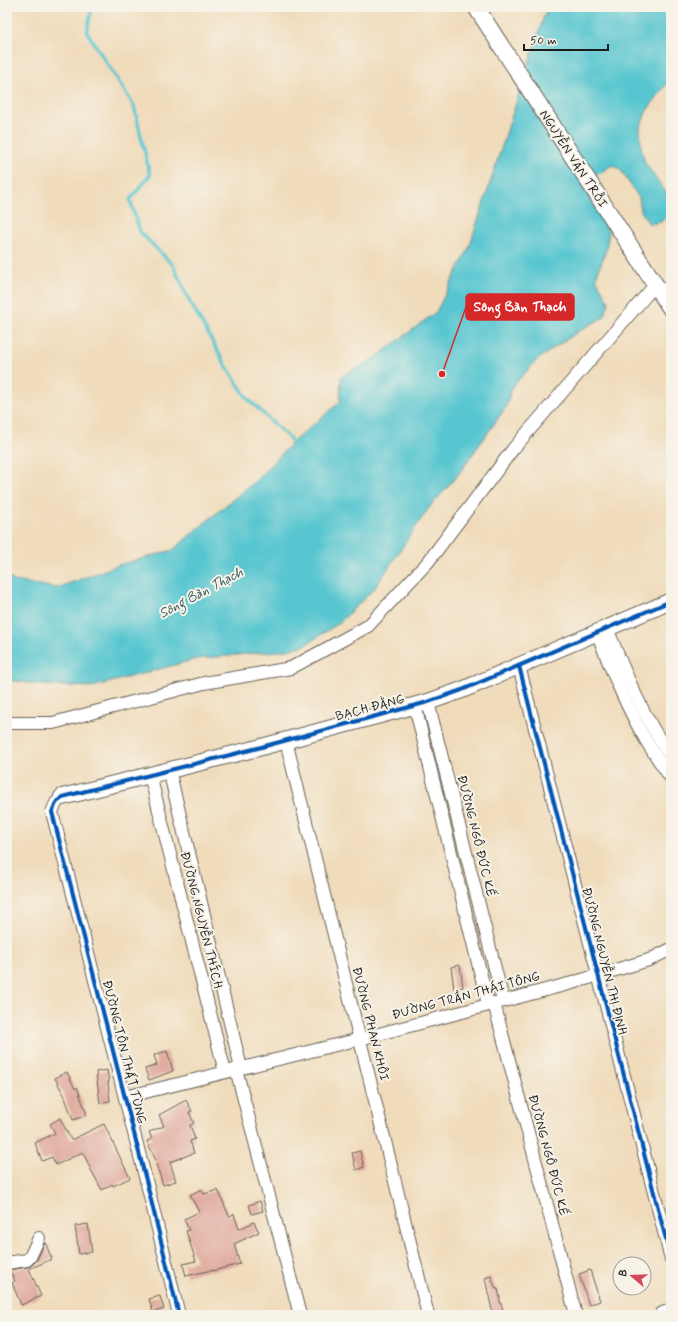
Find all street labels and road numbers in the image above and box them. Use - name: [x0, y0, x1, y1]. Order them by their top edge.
- street label: NGUYỄN VĂN TRỖI: [535, 106, 612, 211]
- street label: BẠCH ĐẰNG: [333, 690, 407, 725]
- street label: ĐƯỜNG NGÔ ĐỨC KẾ: [453, 773, 500, 899]
- street label: ĐƯỜNG NGUYỄN THÍCH: [176, 850, 227, 990]
- street label: ĐƯỜNG NGUYỄN THỊ ĐỊNH: [577, 885, 631, 1036]
- street label: ĐƯỜNG PHAN KHÔI: [348, 965, 392, 1083]
- street label: ĐƯỜNG TRẦN THÁI TÔNG: [390, 967, 542, 1024]
- street label: ĐƯỜNG TÔN THẤT TÙNG: [98, 978, 150, 1126]
- street label: ĐƯỜNG NGÔ ĐỨC KẾ: [524, 1092, 573, 1217]

